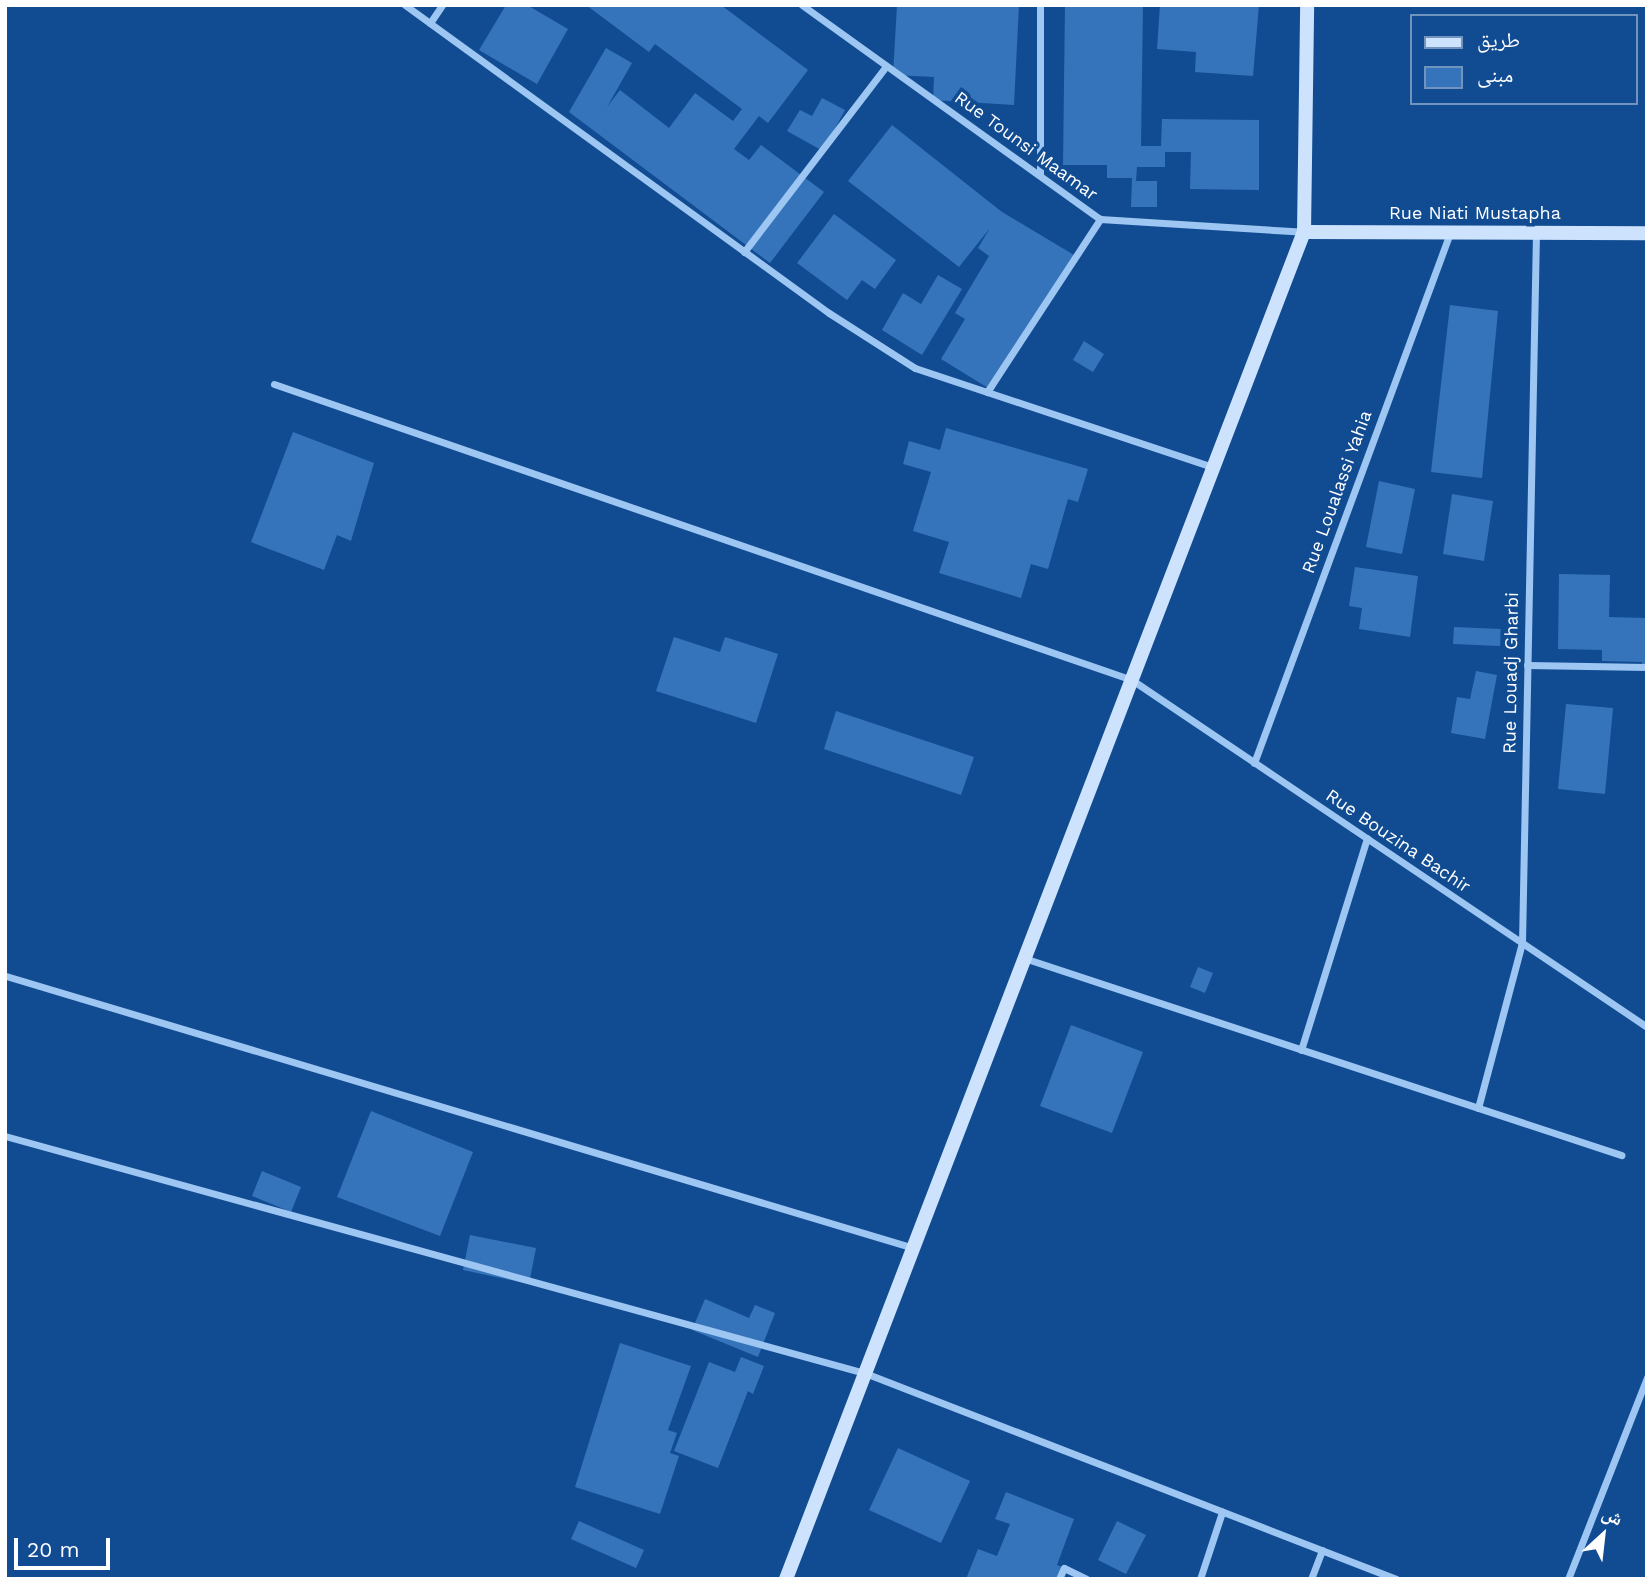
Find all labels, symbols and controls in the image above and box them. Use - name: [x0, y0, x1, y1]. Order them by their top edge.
- legend: [1410, 14, 1638, 105]
- text: طريق: [1477, 27, 1520, 52]
- text: مبنى: [1477, 62, 1513, 87]
- street label: Rue Tounsi Maamar: [950, 87, 1102, 205]
- street label: Rue Niati Mustapha: [1389, 202, 1561, 224]
- street label: Rue Loualassi Yahia: [1297, 407, 1377, 577]
- street label: Rue Louadj Gharbi: [1499, 592, 1523, 754]
- street label: Rue Bouzina Bachir: [1321, 784, 1475, 898]
- north arrow: [1568, 1500, 1638, 1570]
- text: ش: [1599, 1501, 1627, 1531]
- scale bar: [18, 1524, 114, 1568]
- text: 20 m: [27, 1537, 79, 1562]

